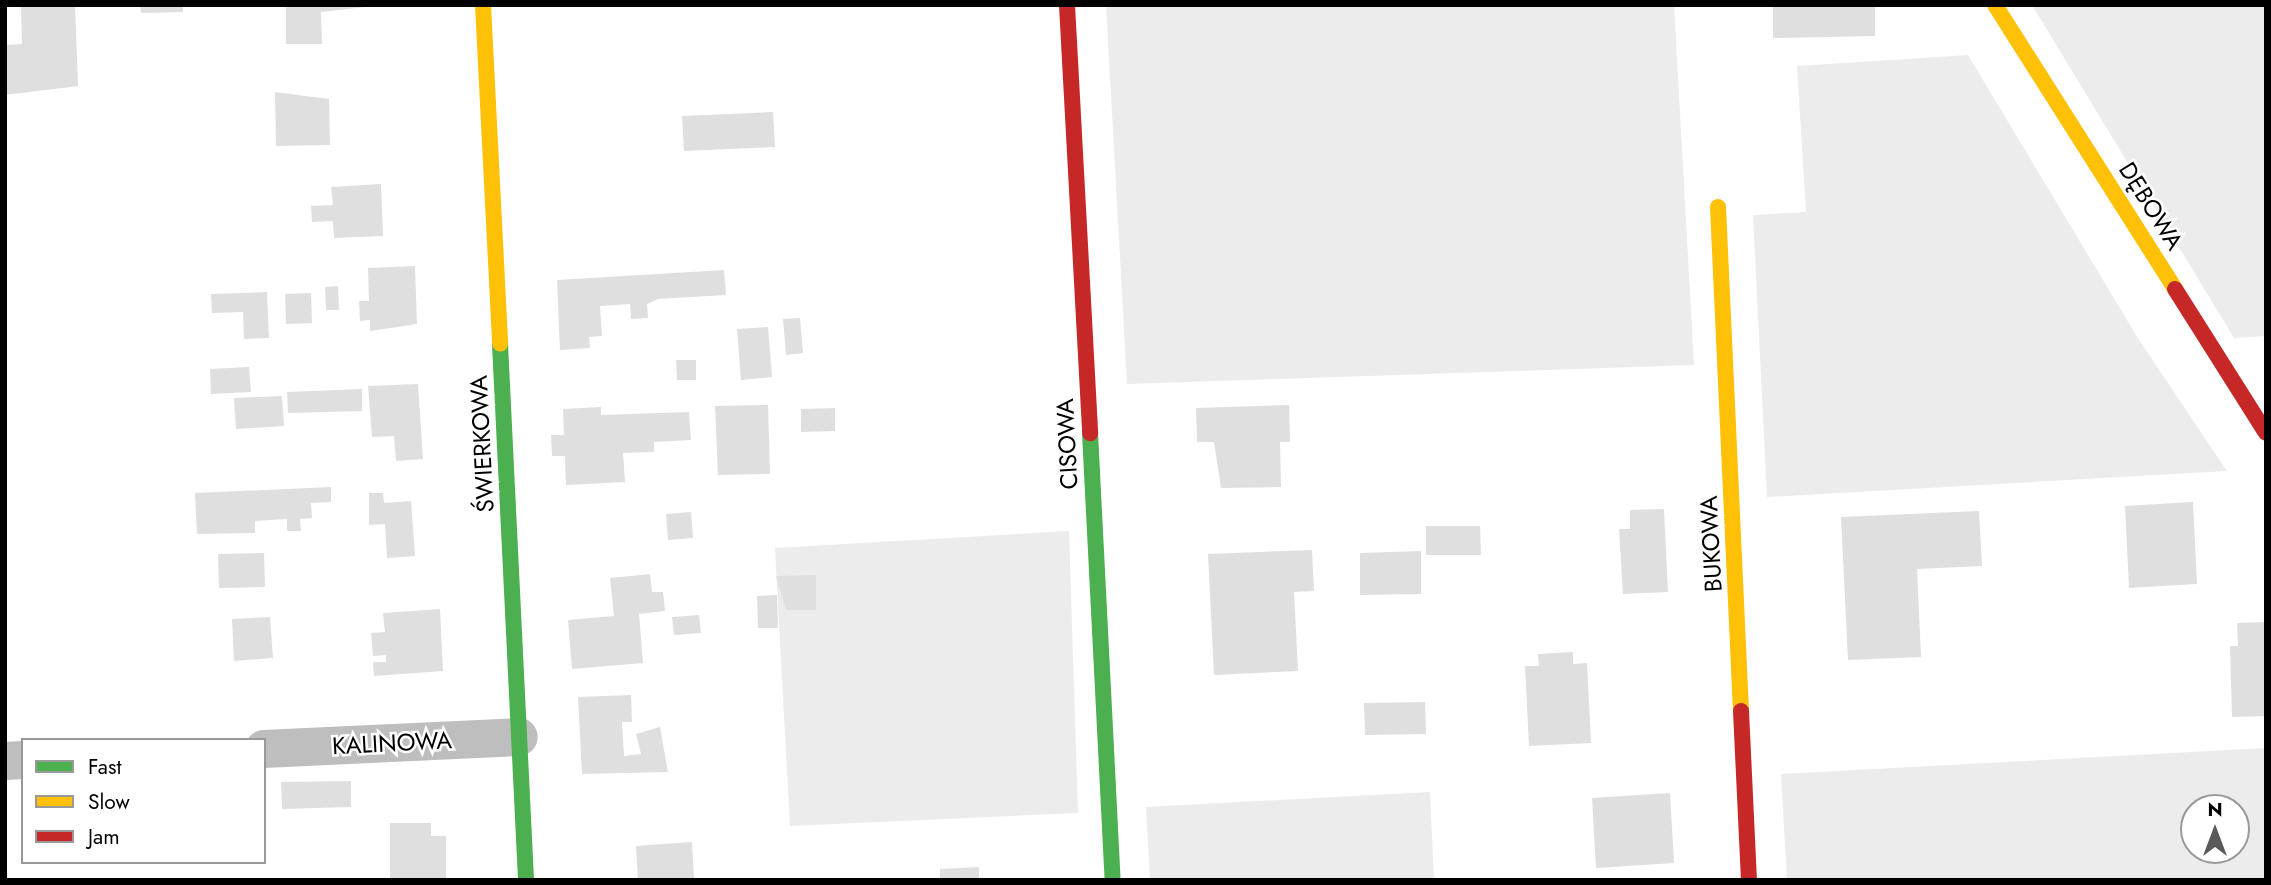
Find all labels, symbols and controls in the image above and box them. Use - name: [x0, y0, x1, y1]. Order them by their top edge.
- street label: DĘBOWA: [2113, 157, 2189, 255]
- street label: ŚWIERKOWA: [464, 375, 500, 513]
- street label: CISOWA: [1050, 398, 1084, 490]
- street label: BUKOWA: [1694, 495, 1728, 593]
- street label: KALINOWA: [331, 725, 453, 761]
- legend: [21, 738, 266, 864]
- text: Fast: [88, 752, 121, 782]
- text: Slow: [88, 787, 130, 817]
- north arrow: [2180, 794, 2250, 864]
- text: N: [2207, 796, 2223, 823]
- text: Jam: [88, 822, 120, 852]

